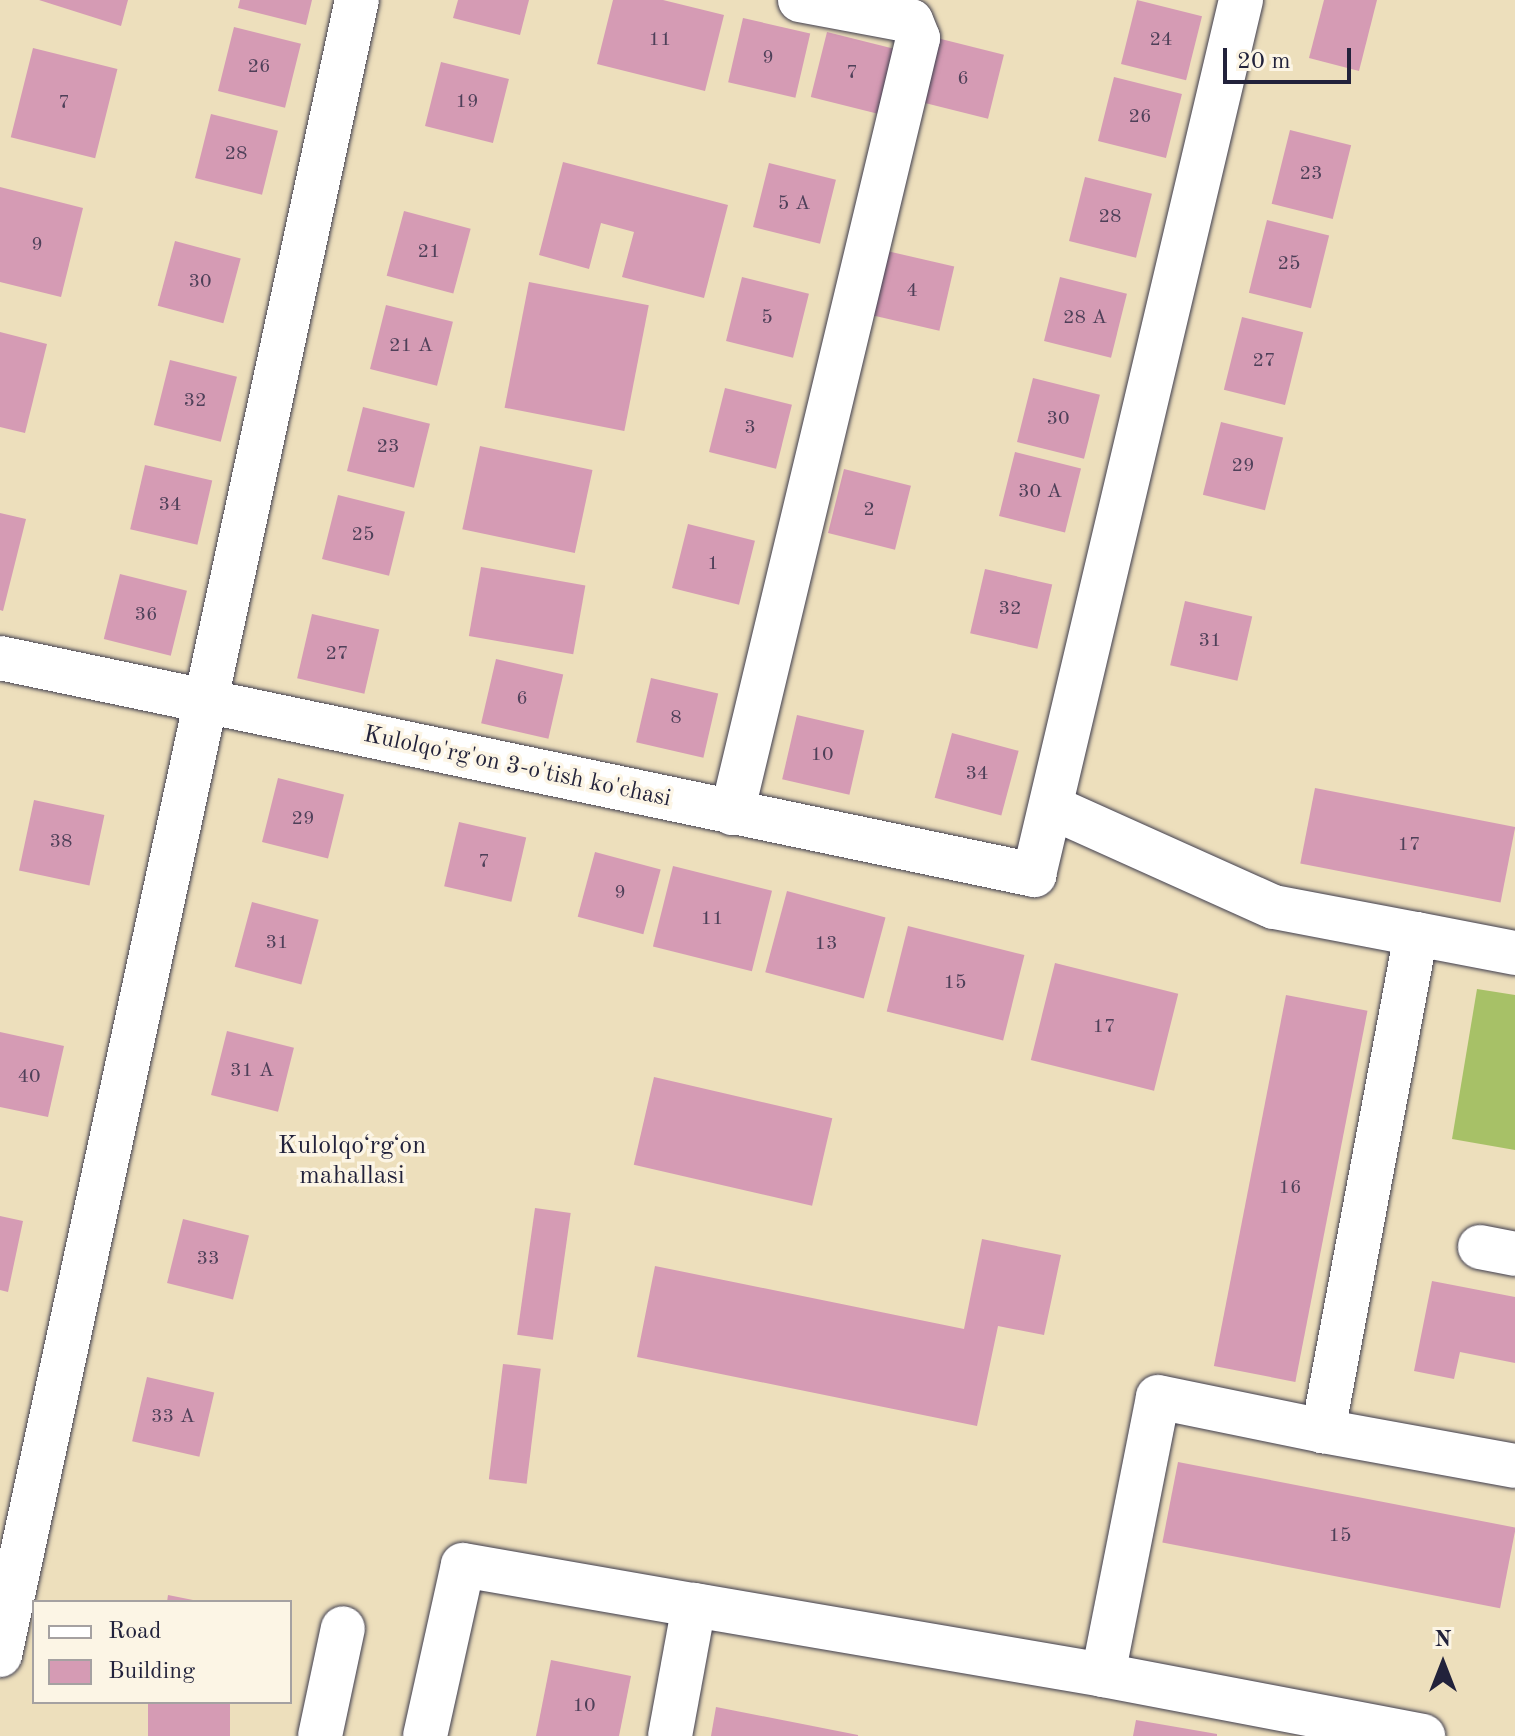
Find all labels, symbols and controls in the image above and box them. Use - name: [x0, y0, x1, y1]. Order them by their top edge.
- house number: 11: [648, 28, 672, 52]
- house number: 24: [1149, 28, 1173, 52]
- scale bar: [1227, 32, 1355, 82]
- house number: 9: [762, 46, 774, 70]
- text: 20 m: [1237, 50, 1291, 74]
- house number: 26: [247, 55, 271, 79]
- house number: 7: [846, 61, 858, 85]
- house number: 6: [957, 67, 969, 91]
- house number: 19: [455, 90, 479, 114]
- house number: 7: [58, 91, 70, 115]
- house number: 26: [1128, 105, 1152, 129]
- house number: 28: [224, 142, 248, 166]
- house number: 23: [1299, 162, 1323, 186]
- house number: 5 A: [778, 192, 810, 216]
- house number: 28: [1098, 205, 1122, 229]
- house number: 9: [31, 233, 43, 257]
- house number: 21: [417, 240, 441, 264]
- house number: 25: [1277, 252, 1301, 276]
- house number: 30: [188, 270, 212, 294]
- house number: 4: [906, 279, 918, 303]
- house number: 5: [761, 306, 773, 330]
- house number: 28 A: [1063, 306, 1107, 330]
- house number: 21 A: [389, 334, 433, 358]
- house number: 27: [1252, 349, 1276, 373]
- house number: 32: [183, 389, 207, 413]
- house number: 30: [1046, 407, 1070, 431]
- house number: 3: [744, 416, 756, 440]
- house number: 23: [376, 435, 400, 459]
- house number: 29: [1231, 454, 1255, 478]
- house number: 30 A: [1018, 480, 1062, 504]
- house number: 34: [158, 493, 182, 517]
- house number: 2: [863, 498, 875, 522]
- house number: 25: [351, 523, 375, 547]
- house number: 1: [707, 552, 719, 576]
- house number: 32: [998, 597, 1022, 621]
- house number: 36: [134, 603, 158, 627]
- house number: 31: [1198, 629, 1222, 653]
- house number: 27: [325, 642, 349, 666]
- house number: 6: [516, 687, 528, 711]
- house number: 8: [670, 706, 682, 730]
- street label: Kulolqo'rg'on 3-o'tish ko'chasi: [361, 721, 673, 815]
- house number: 10: [810, 743, 834, 767]
- house number: 34: [965, 762, 989, 786]
- house number: 29: [291, 807, 315, 831]
- house number: 38: [49, 830, 73, 854]
- house number: 17: [1397, 833, 1421, 857]
- house number: 7: [478, 850, 490, 874]
- house number: 9: [614, 881, 626, 905]
- house number: 11: [700, 907, 724, 931]
- house number: 31: [265, 931, 289, 955]
- house number: 13: [814, 932, 838, 956]
- house number: 15: [943, 971, 967, 995]
- house number: 17: [1092, 1015, 1116, 1039]
- house number: 31 A: [230, 1059, 274, 1083]
- house number: 40: [17, 1065, 41, 1089]
- district label: Kulolqoʻrgʻon mahallasi: [278, 1131, 426, 1192]
- house number: 16: [1278, 1176, 1302, 1200]
- house number: 33: [196, 1247, 220, 1271]
- house number: 33 A: [151, 1405, 195, 1429]
- house number: 15: [1328, 1524, 1352, 1548]
- legend: [32, 1600, 292, 1704]
- text: Road: [108, 1620, 161, 1644]
- north arrow: [1403, 1624, 1483, 1704]
- text: N: [1435, 1629, 1451, 1651]
- text: Building: [108, 1660, 195, 1684]
- house number: 10: [572, 1694, 596, 1718]

